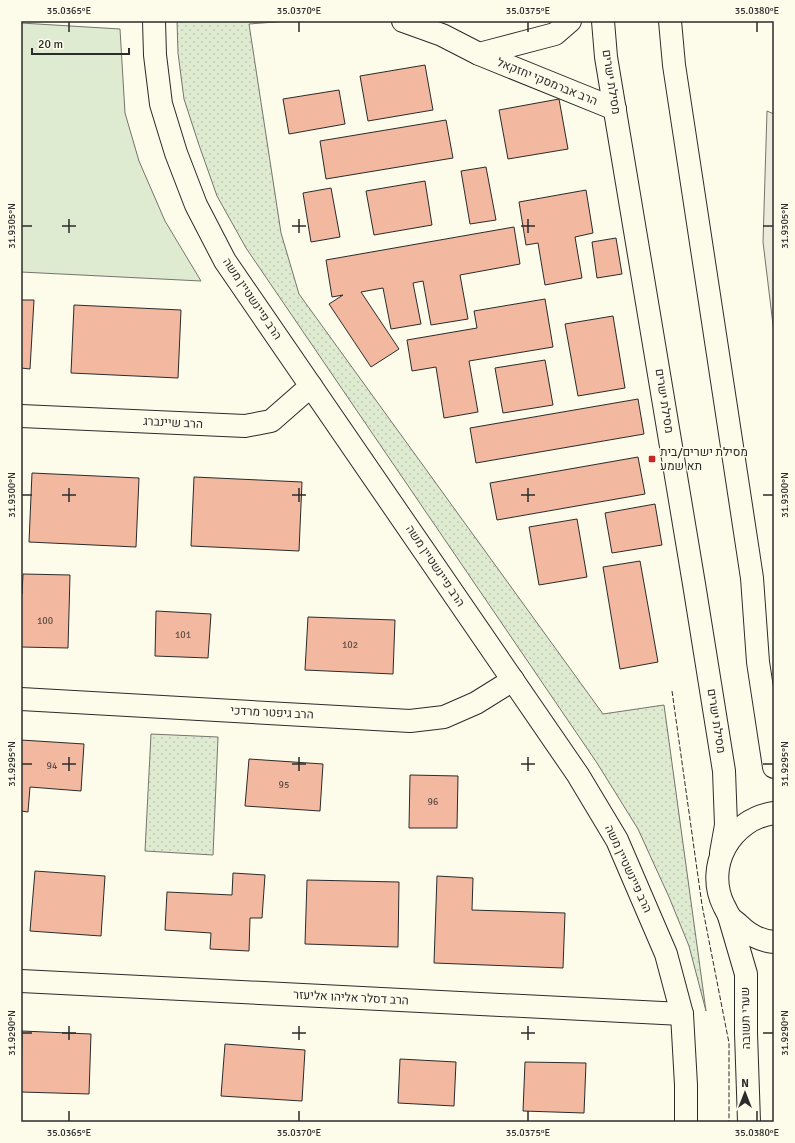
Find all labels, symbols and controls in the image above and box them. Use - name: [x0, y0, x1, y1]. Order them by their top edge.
- text: 35.0365°E: [47, 5, 92, 17]
- text: 35.0370°E: [277, 5, 322, 17]
- text: 35.0375°E: [506, 5, 551, 17]
- text: 35.0380°E: [735, 5, 780, 17]
- scale bar: [32, 30, 129, 56]
- text: 20 m: [38, 37, 63, 52]
- street label: מסילת ישרים: [598, 48, 624, 116]
- street label: הרב אברמסקי יחזקאל: [494, 55, 600, 109]
- text: 31.9305°N: [6, 203, 18, 249]
- text: 31.9305°N: [779, 203, 791, 249]
- street label: הרב פיינשטיין משה: [219, 255, 285, 343]
- street label: מסילת ישרים: [651, 367, 677, 435]
- street label: הרב שיינברג: [143, 414, 203, 432]
- place label: מסילת ישרים/בית תא שמע: [660, 445, 748, 474]
- marker: מסילת ישרים/בית תא שמע: [647, 454, 657, 464]
- text: 31.9300°N: [6, 472, 18, 518]
- text: 31.9300°N: [779, 472, 791, 518]
- street label: הרב פיינשטיין משה: [402, 522, 468, 610]
- house number: 100: [37, 615, 53, 627]
- house number: 101: [175, 629, 191, 641]
- house number: 102: [342, 639, 358, 651]
- street label: מסילת ישרים: [703, 687, 729, 755]
- street label: הרב גיפטר מרדכי: [230, 703, 314, 723]
- text: 31.9295°N: [6, 741, 18, 787]
- text: 31.9295°N: [779, 741, 791, 787]
- house number: 94: [47, 760, 58, 772]
- house number: 95: [279, 779, 289, 791]
- house number: 96: [428, 796, 438, 808]
- street label: הרב פיינשטיין משה: [601, 823, 655, 915]
- street label: הרב דסלר אליהו אליעזר: [293, 987, 409, 1009]
- street label: שערי תשובה: [738, 987, 754, 1049]
- text: 31.9290°N: [6, 1010, 18, 1056]
- text: 31.9290°N: [779, 1010, 791, 1056]
- north arrow: [725, 1073, 765, 1113]
- text: N: [741, 1077, 749, 1090]
- text: 35.0365°E: [47, 1127, 92, 1139]
- text: 35.0370°E: [277, 1127, 322, 1139]
- text: 35.0375°E: [506, 1127, 551, 1139]
- text: 35.0380°E: [735, 1127, 780, 1139]

